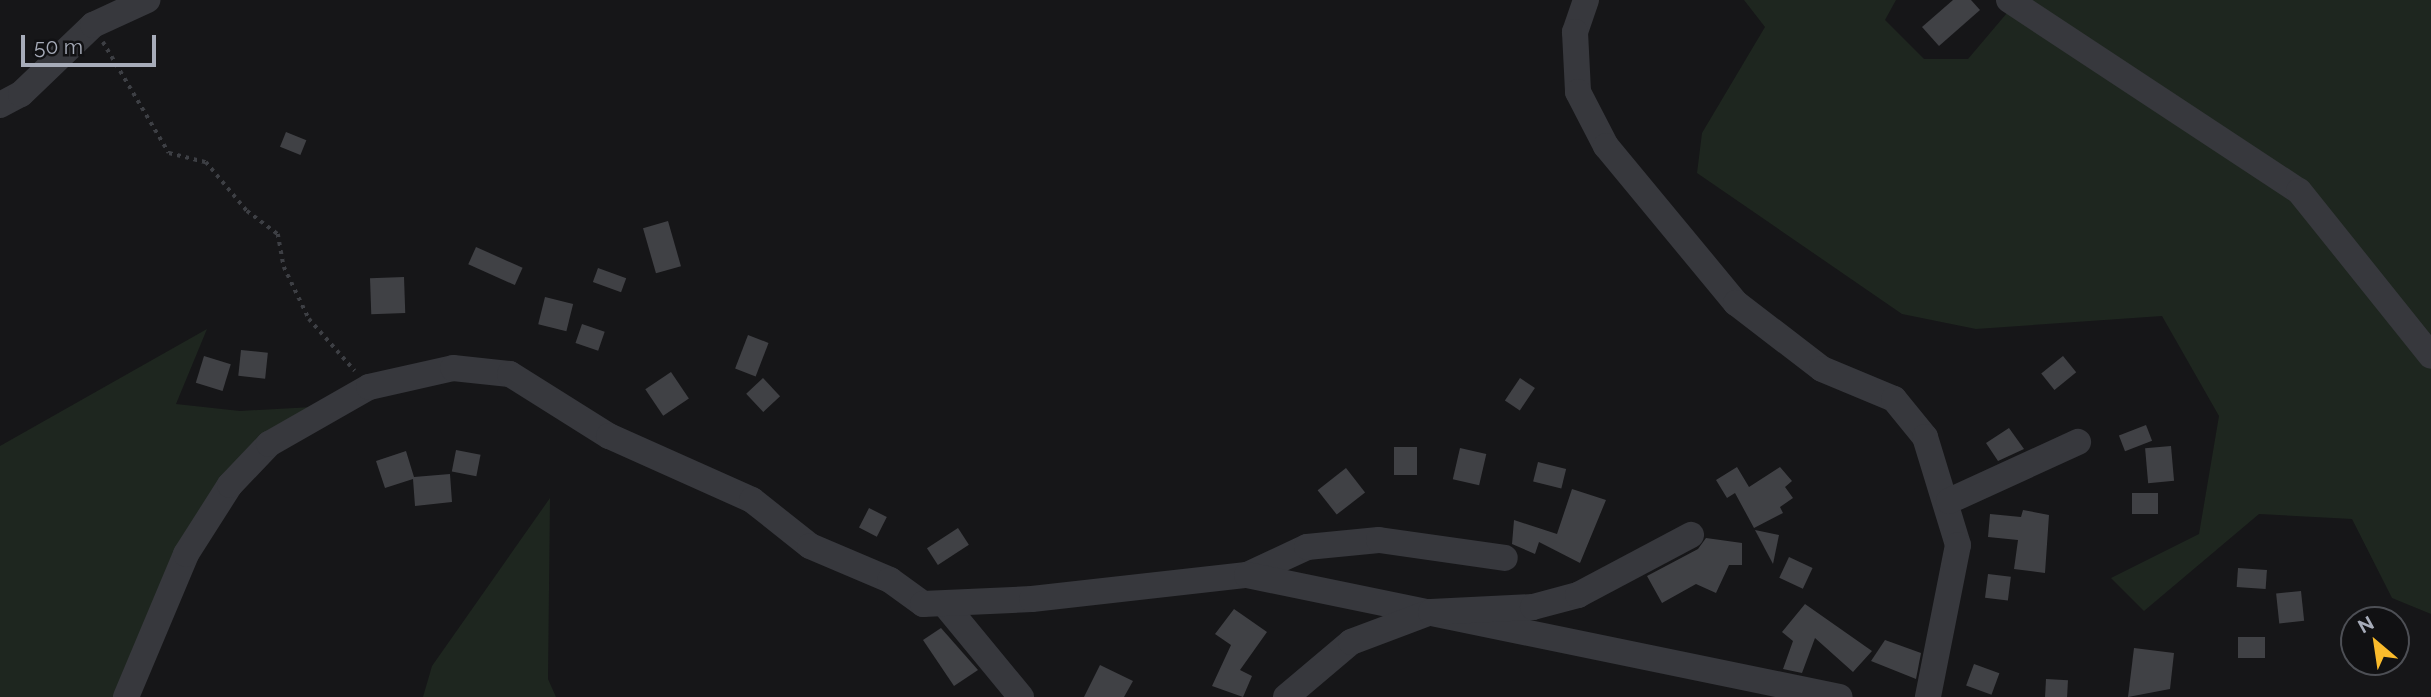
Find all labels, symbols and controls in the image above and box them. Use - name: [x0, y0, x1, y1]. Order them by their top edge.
- scale bar: [24, 21, 159, 65]
- text: 50 m: [34, 34, 83, 59]
- north arrow: [2340, 606, 2410, 676]
- text: N: [2354, 611, 2377, 638]

